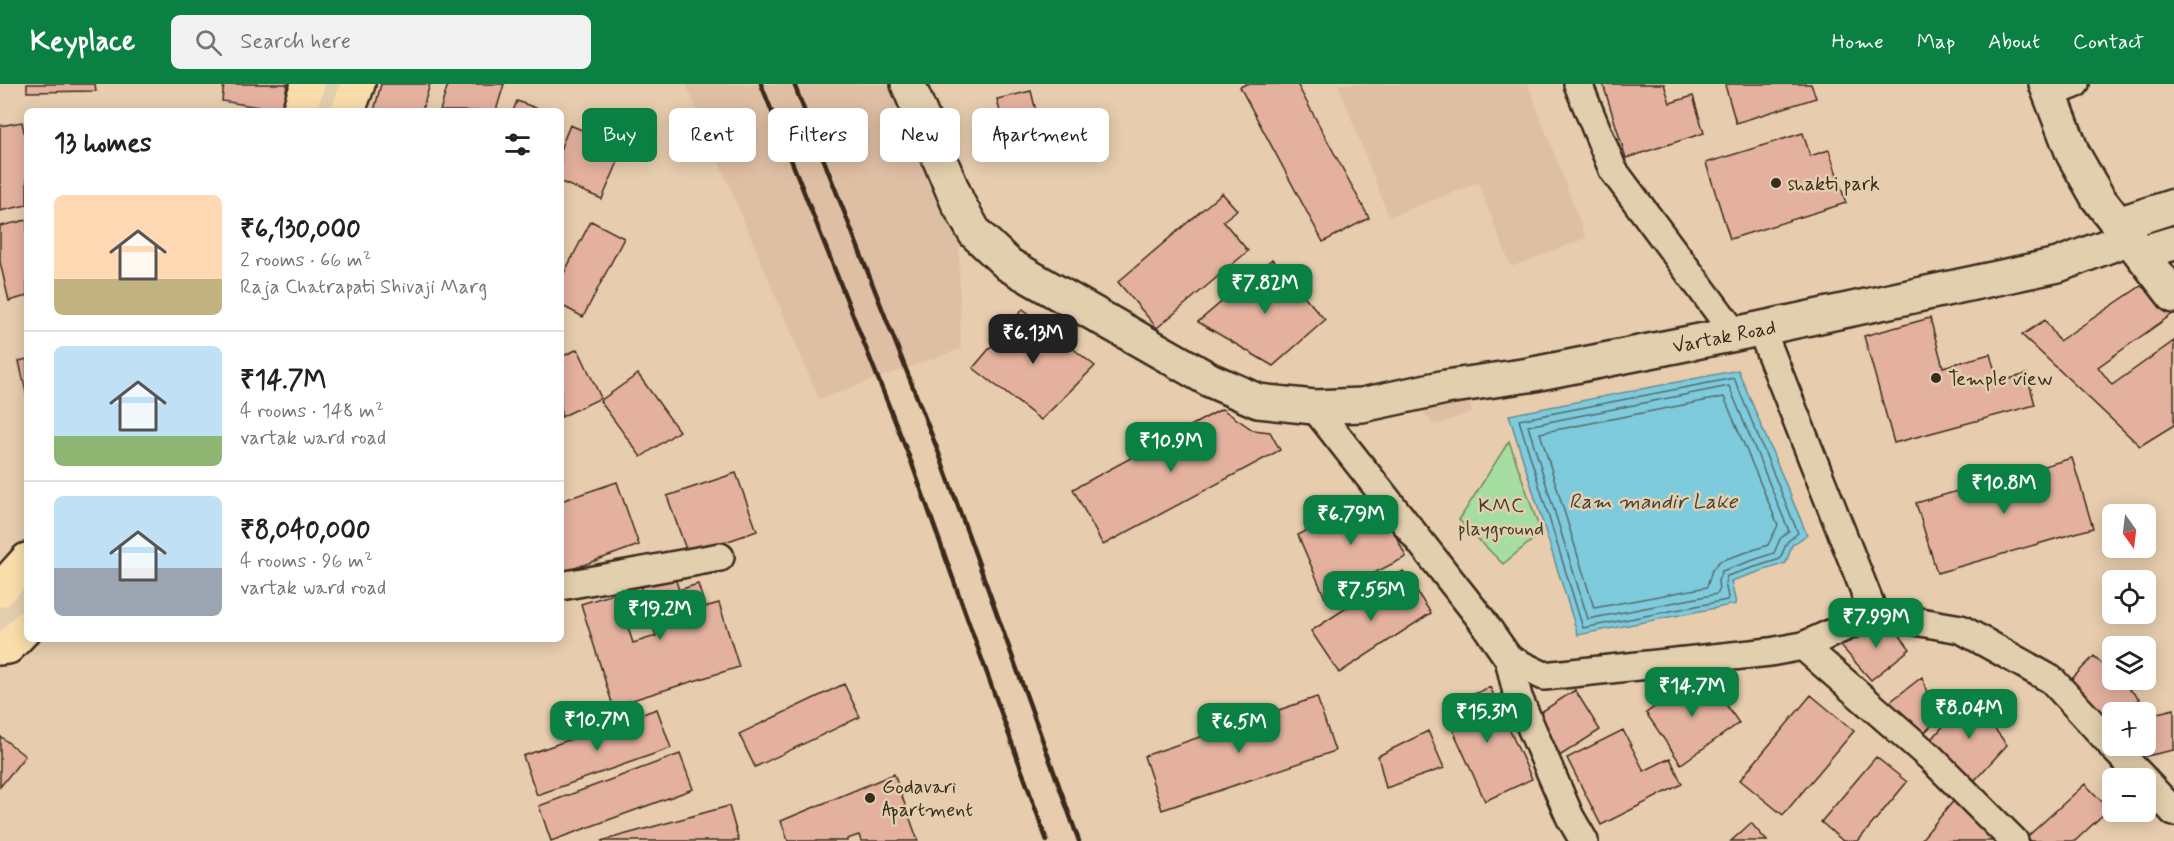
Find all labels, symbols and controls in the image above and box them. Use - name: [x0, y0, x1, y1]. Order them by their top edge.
- search box: [171, 15, 591, 69]
- text: Keyplace: [30, 24, 135, 61]
- icon: search: [192, 26, 225, 59]
- text: Search here: [240, 28, 351, 56]
- text: Home: [1832, 28, 1884, 56]
- text: Map: [1917, 28, 1955, 56]
- text: About: [1988, 28, 2040, 56]
- text: Contact: [2073, 28, 2144, 56]
- chip: Buy: [582, 108, 657, 162]
- chip: Rent: [669, 108, 756, 162]
- chip: Filters: [768, 108, 868, 162]
- chip: New: [880, 108, 960, 162]
- chip: Apartment: [972, 108, 1109, 162]
- text: 13 homes: [54, 127, 152, 161]
- icon: filters: [501, 128, 534, 161]
- place label: shakti park: [1788, 171, 1880, 198]
- marker: shakti park: [1769, 176, 1783, 190]
- text: ₹6,130,000: [240, 213, 361, 247]
- icon: home: [102, 219, 174, 291]
- text: 2 rooms · 66 m²: [240, 247, 371, 274]
- pin: ₹7.82M: [1216, 264, 1314, 315]
- text: ₹7.82M: [1231, 270, 1299, 297]
- text: Raja Chatrapati Shivaji Marg: [240, 274, 487, 301]
- pin: ₹6.13M: [984, 314, 1082, 365]
- street label: Vartak Road: [1670, 314, 1778, 361]
- text: ₹6.13M: [1003, 320, 1063, 347]
- text: ₹14.7M: [240, 364, 326, 398]
- place label: Temple view: [1948, 366, 2053, 393]
- icon: home: [102, 370, 174, 442]
- marker: Temple view: [1929, 371, 1943, 385]
- text: 4 rooms · 148 m²: [240, 398, 384, 425]
- pin: ₹10.9M: [1122, 422, 1220, 473]
- text: vartak ward road: [240, 425, 386, 452]
- text: ₹10.9M: [1139, 428, 1203, 455]
- pin: ₹10.8M: [1955, 464, 2053, 515]
- text: ₹10.8M: [1972, 470, 2036, 497]
- water label: Ram mandir Lake: [1569, 488, 1739, 516]
- park label: KMC playground: [1458, 493, 1544, 543]
- pin: ₹6.79M: [1302, 495, 1400, 546]
- text: ₹6.79M: [1317, 501, 1385, 528]
- north arrow: [2102, 504, 2156, 558]
- map controls: [2102, 504, 2156, 822]
- text: ₹8,040,000: [240, 514, 371, 548]
- icon: home: [102, 520, 174, 592]
- text: 4 rooms · 96 m²: [240, 548, 373, 575]
- button: locate: [2102, 570, 2156, 624]
- pin: ₹7.55M: [1322, 571, 1420, 622]
- text: vartak ward road: [240, 575, 386, 602]
- text: ₹7.55M: [1337, 577, 1405, 604]
- pin: ₹19.2M: [611, 590, 709, 641]
- text: ₹19.2M: [628, 596, 692, 623]
- pin: ₹7.99M: [1827, 598, 1925, 649]
- text: ₹7.99M: [1842, 604, 1910, 631]
- button: layers: [2102, 636, 2156, 690]
- pin: ₹14.7M: [1643, 667, 1741, 718]
- text: ₹14.7M: [1659, 673, 1725, 700]
- pin: ₹8.04M: [1920, 689, 2018, 740]
- pin: ₹15.3M: [1438, 693, 1536, 744]
- text: ₹8.04M: [1935, 695, 2003, 722]
- text: ₹15.3M: [1456, 699, 1518, 726]
- pin: ₹10.7M: [548, 701, 646, 752]
- button: +: [2102, 702, 2156, 756]
- pin: ₹6.5M: [1197, 703, 1281, 754]
- text: ₹10.7M: [564, 707, 630, 734]
- text: ₹6.5M: [1211, 709, 1267, 736]
- button: −: [2102, 768, 2156, 822]
- place label: Godavari Apartment: [882, 774, 973, 825]
- marker: Godavari Apartment: [863, 791, 877, 805]

